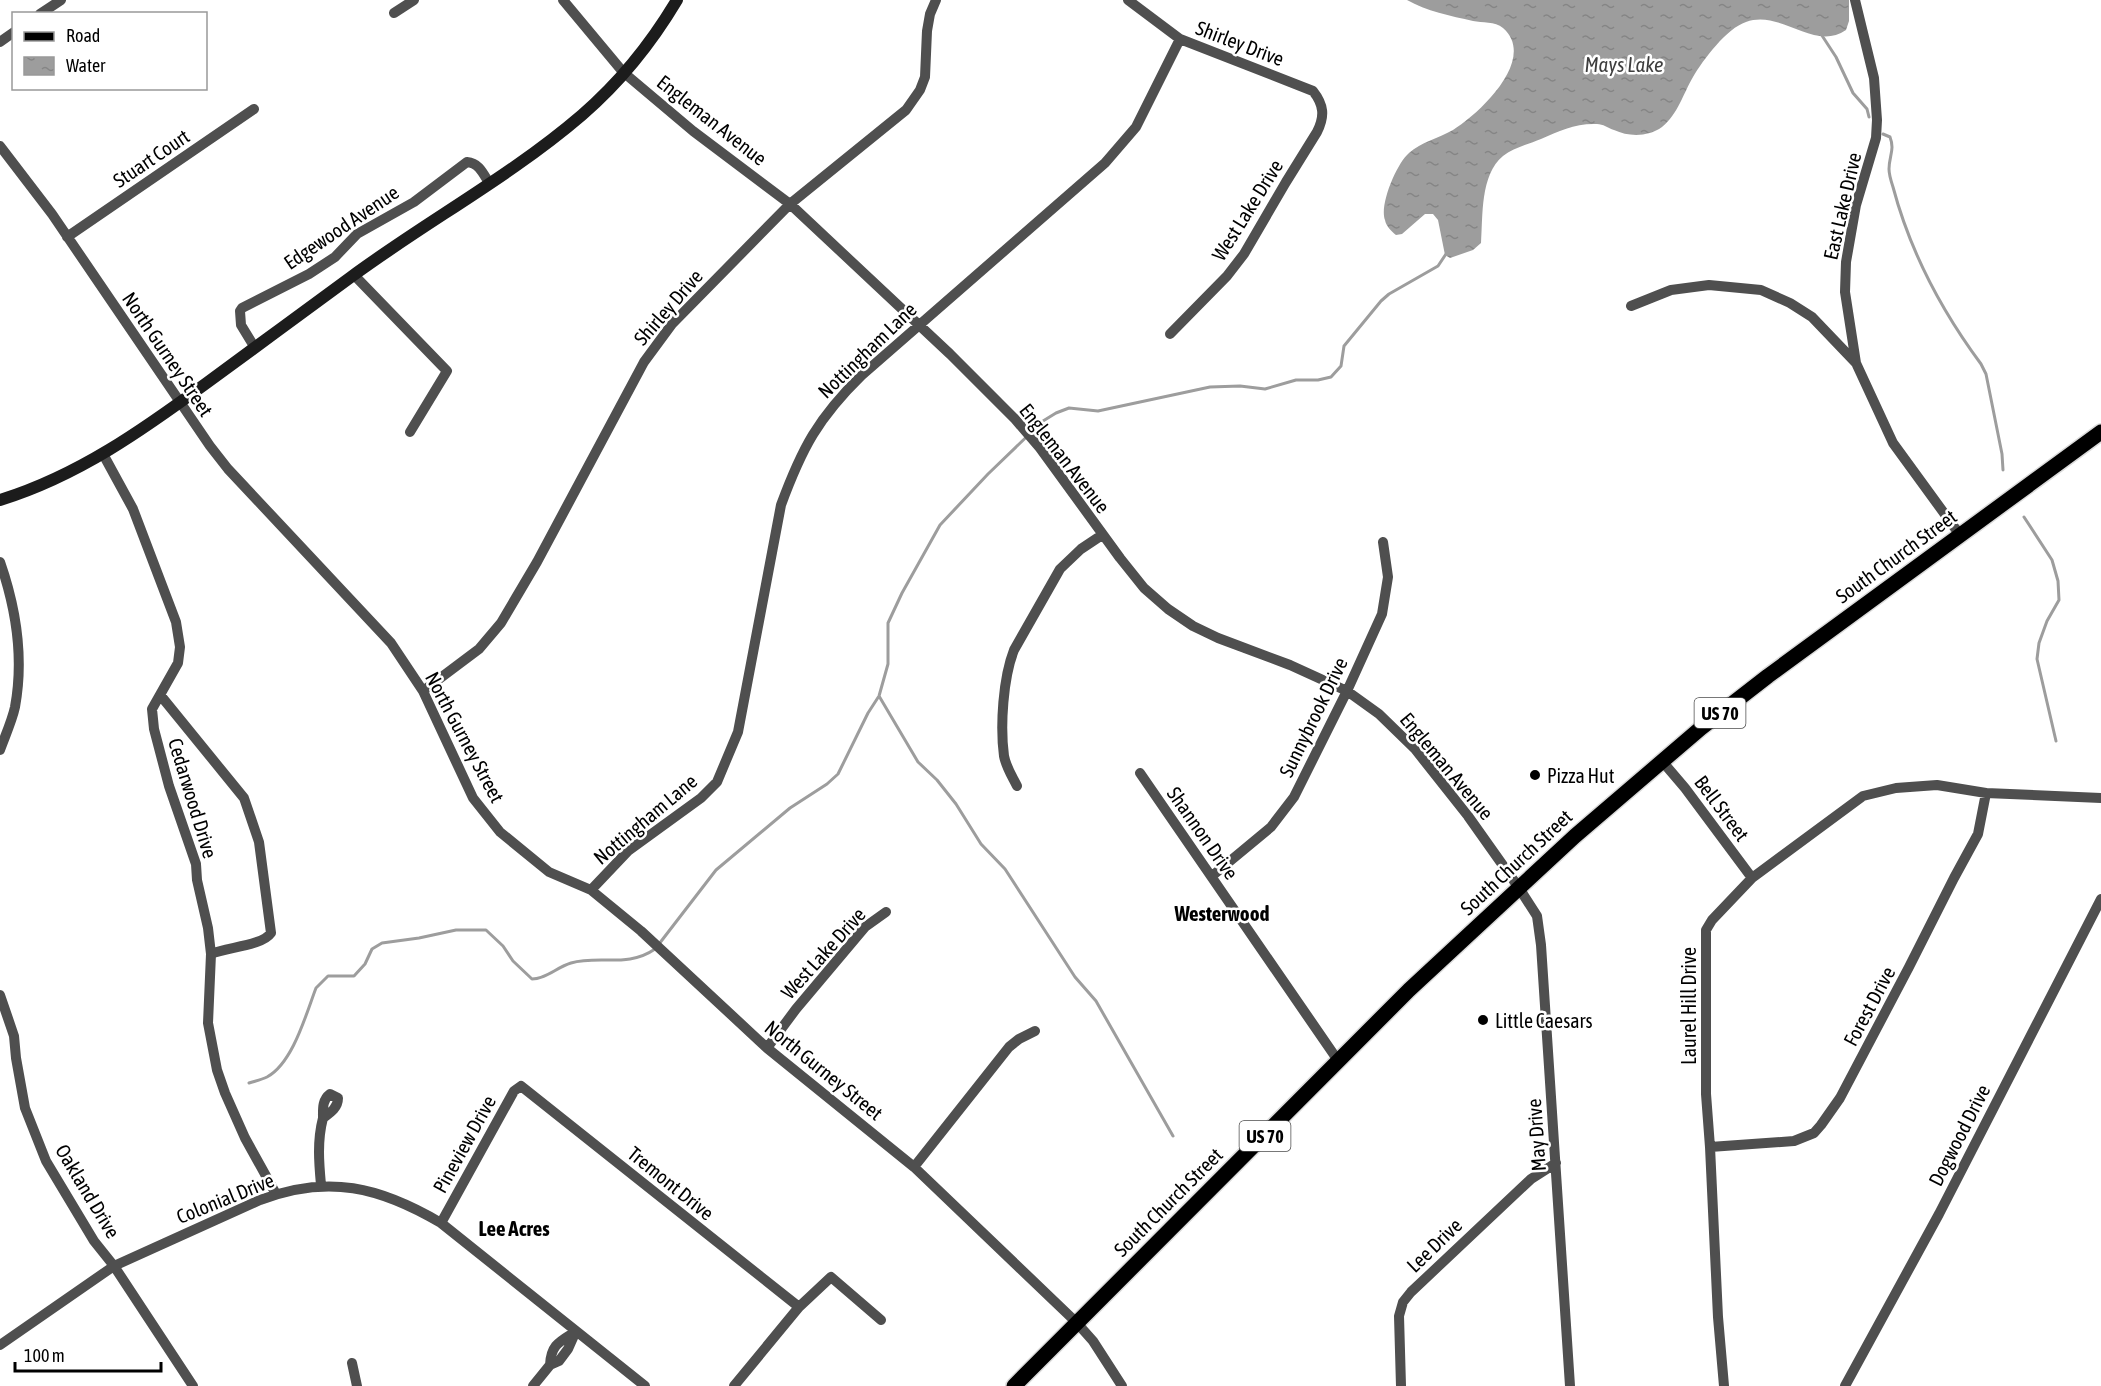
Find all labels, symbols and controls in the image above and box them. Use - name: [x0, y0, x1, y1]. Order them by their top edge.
- legend: [12, 12, 207, 90]
- street label: Shirley Drive: [1193, 16, 1287, 70]
- text: Road: [66, 25, 100, 46]
- water label: Mays Lake: [1584, 52, 1664, 76]
- text: Water: [66, 55, 106, 76]
- street label: Engleman Avenue: [653, 70, 771, 170]
- street label: Stuart Court: [109, 124, 194, 192]
- street label: East Lake Drive: [1818, 150, 1866, 262]
- street label: West Lake Drive: [1207, 155, 1287, 265]
- street label: Edgewood Avenue: [279, 180, 403, 274]
- street label: Shirley Drive: [629, 265, 707, 349]
- street label: North Gurney Street: [118, 288, 218, 421]
- street label: Nottingham Lane: [813, 297, 921, 403]
- street label: Engleman Avenue: [1015, 399, 1115, 517]
- street label: South Church Street: [1831, 504, 1961, 608]
- street label: Sunnybrook Drive: [1274, 653, 1352, 781]
- street label: North Gurney Street: [421, 668, 509, 806]
- road number: US 70: [1694, 698, 1746, 728]
- street label: Engleman Avenue: [1396, 708, 1498, 824]
- street label: Cedarwood Drive: [164, 735, 222, 861]
- place label: Pizza Hut: [1547, 764, 1615, 787]
- marker: Pizza Hut: [1528, 768, 1542, 782]
- street label: Nottingham Lane: [589, 769, 701, 869]
- street label: Bell Street: [1690, 771, 1754, 845]
- street label: Shannon Drive: [1163, 782, 1243, 884]
- street label: South Church Street: [1456, 804, 1577, 919]
- district label: Westerwood: [1173, 901, 1270, 925]
- street label: West Lake Drive: [776, 903, 870, 1003]
- street label: Laurel Hill Drive: [1677, 947, 1700, 1065]
- street label: Forest Drive: [1839, 962, 1899, 1050]
- place label: Little Caesars: [1495, 1009, 1592, 1032]
- marker: Little Caesars: [1476, 1013, 1490, 1027]
- street label: North Gurney Street: [761, 1016, 888, 1125]
- street label: Dogwood Drive: [1924, 1080, 1994, 1190]
- street label: Pineview Drive: [428, 1091, 500, 1197]
- street label: May Drive: [1522, 1098, 1550, 1172]
- road number: US 70: [1240, 1121, 1290, 1151]
- street label: Oakland Drive: [51, 1140, 125, 1242]
- street label: Tremont Drive: [624, 1142, 718, 1224]
- street label: South Church Street: [1109, 1143, 1227, 1261]
- street label: Colonial Drive: [173, 1168, 277, 1228]
- street label: Lee Drive: [1402, 1213, 1466, 1277]
- district label: Lee Acres: [478, 1216, 550, 1240]
- scale bar: [15, 1335, 160, 1373]
- text: 100 m: [24, 1345, 65, 1366]

